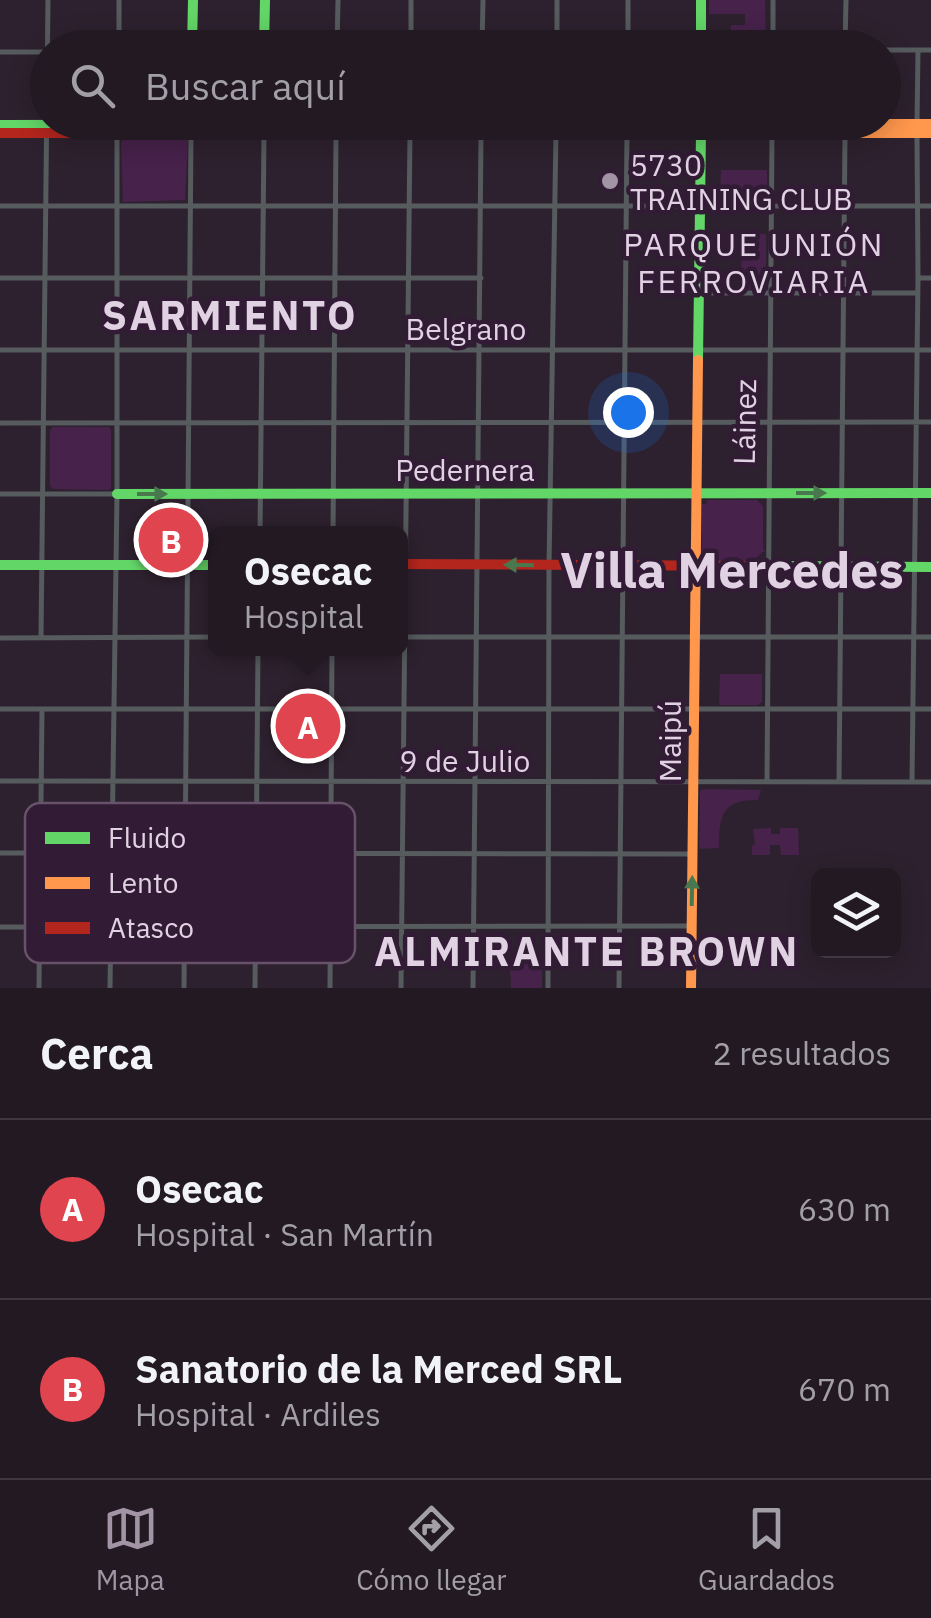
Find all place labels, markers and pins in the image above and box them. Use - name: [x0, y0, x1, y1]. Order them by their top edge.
- place label: 5730 TRAINING CLUB: [630, 145, 853, 218]
- marker: 5730 TRAINING CLUB: [599, 170, 621, 192]
- pin: B: [138, 502, 204, 578]
- pin: A: [276, 688, 340, 764]

